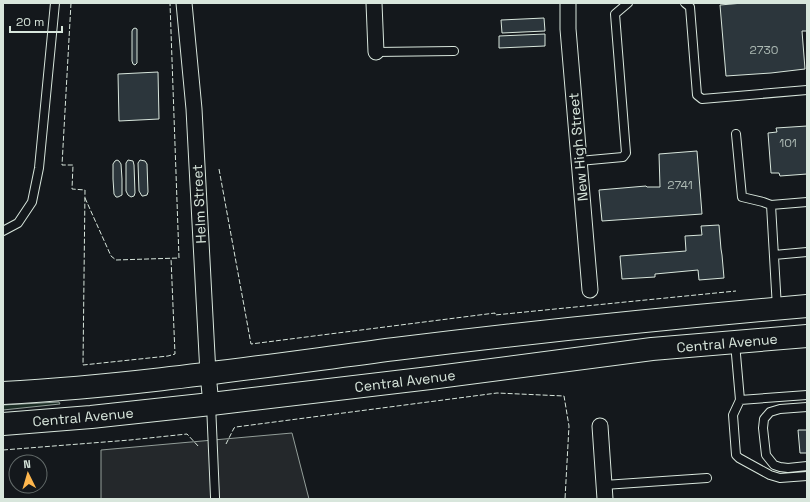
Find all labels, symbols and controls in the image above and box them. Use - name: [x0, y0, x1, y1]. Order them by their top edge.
- scale bar: [10, 8, 62, 34]
- text: 20 m: [16, 14, 44, 30]
- house number: 2730: [750, 42, 778, 58]
- street label: New High Street: [564, 92, 592, 202]
- house number: 101: [779, 135, 797, 151]
- street label: Helm Street: [188, 164, 210, 244]
- house number: 2741: [667, 177, 693, 193]
- street label: Central Avenue: [676, 330, 778, 356]
- street label: Central Avenue: [354, 366, 456, 396]
- street label: Central Avenue: [32, 404, 134, 430]
- north arrow: [8, 454, 48, 494]
- text: N: [23, 457, 31, 471]

